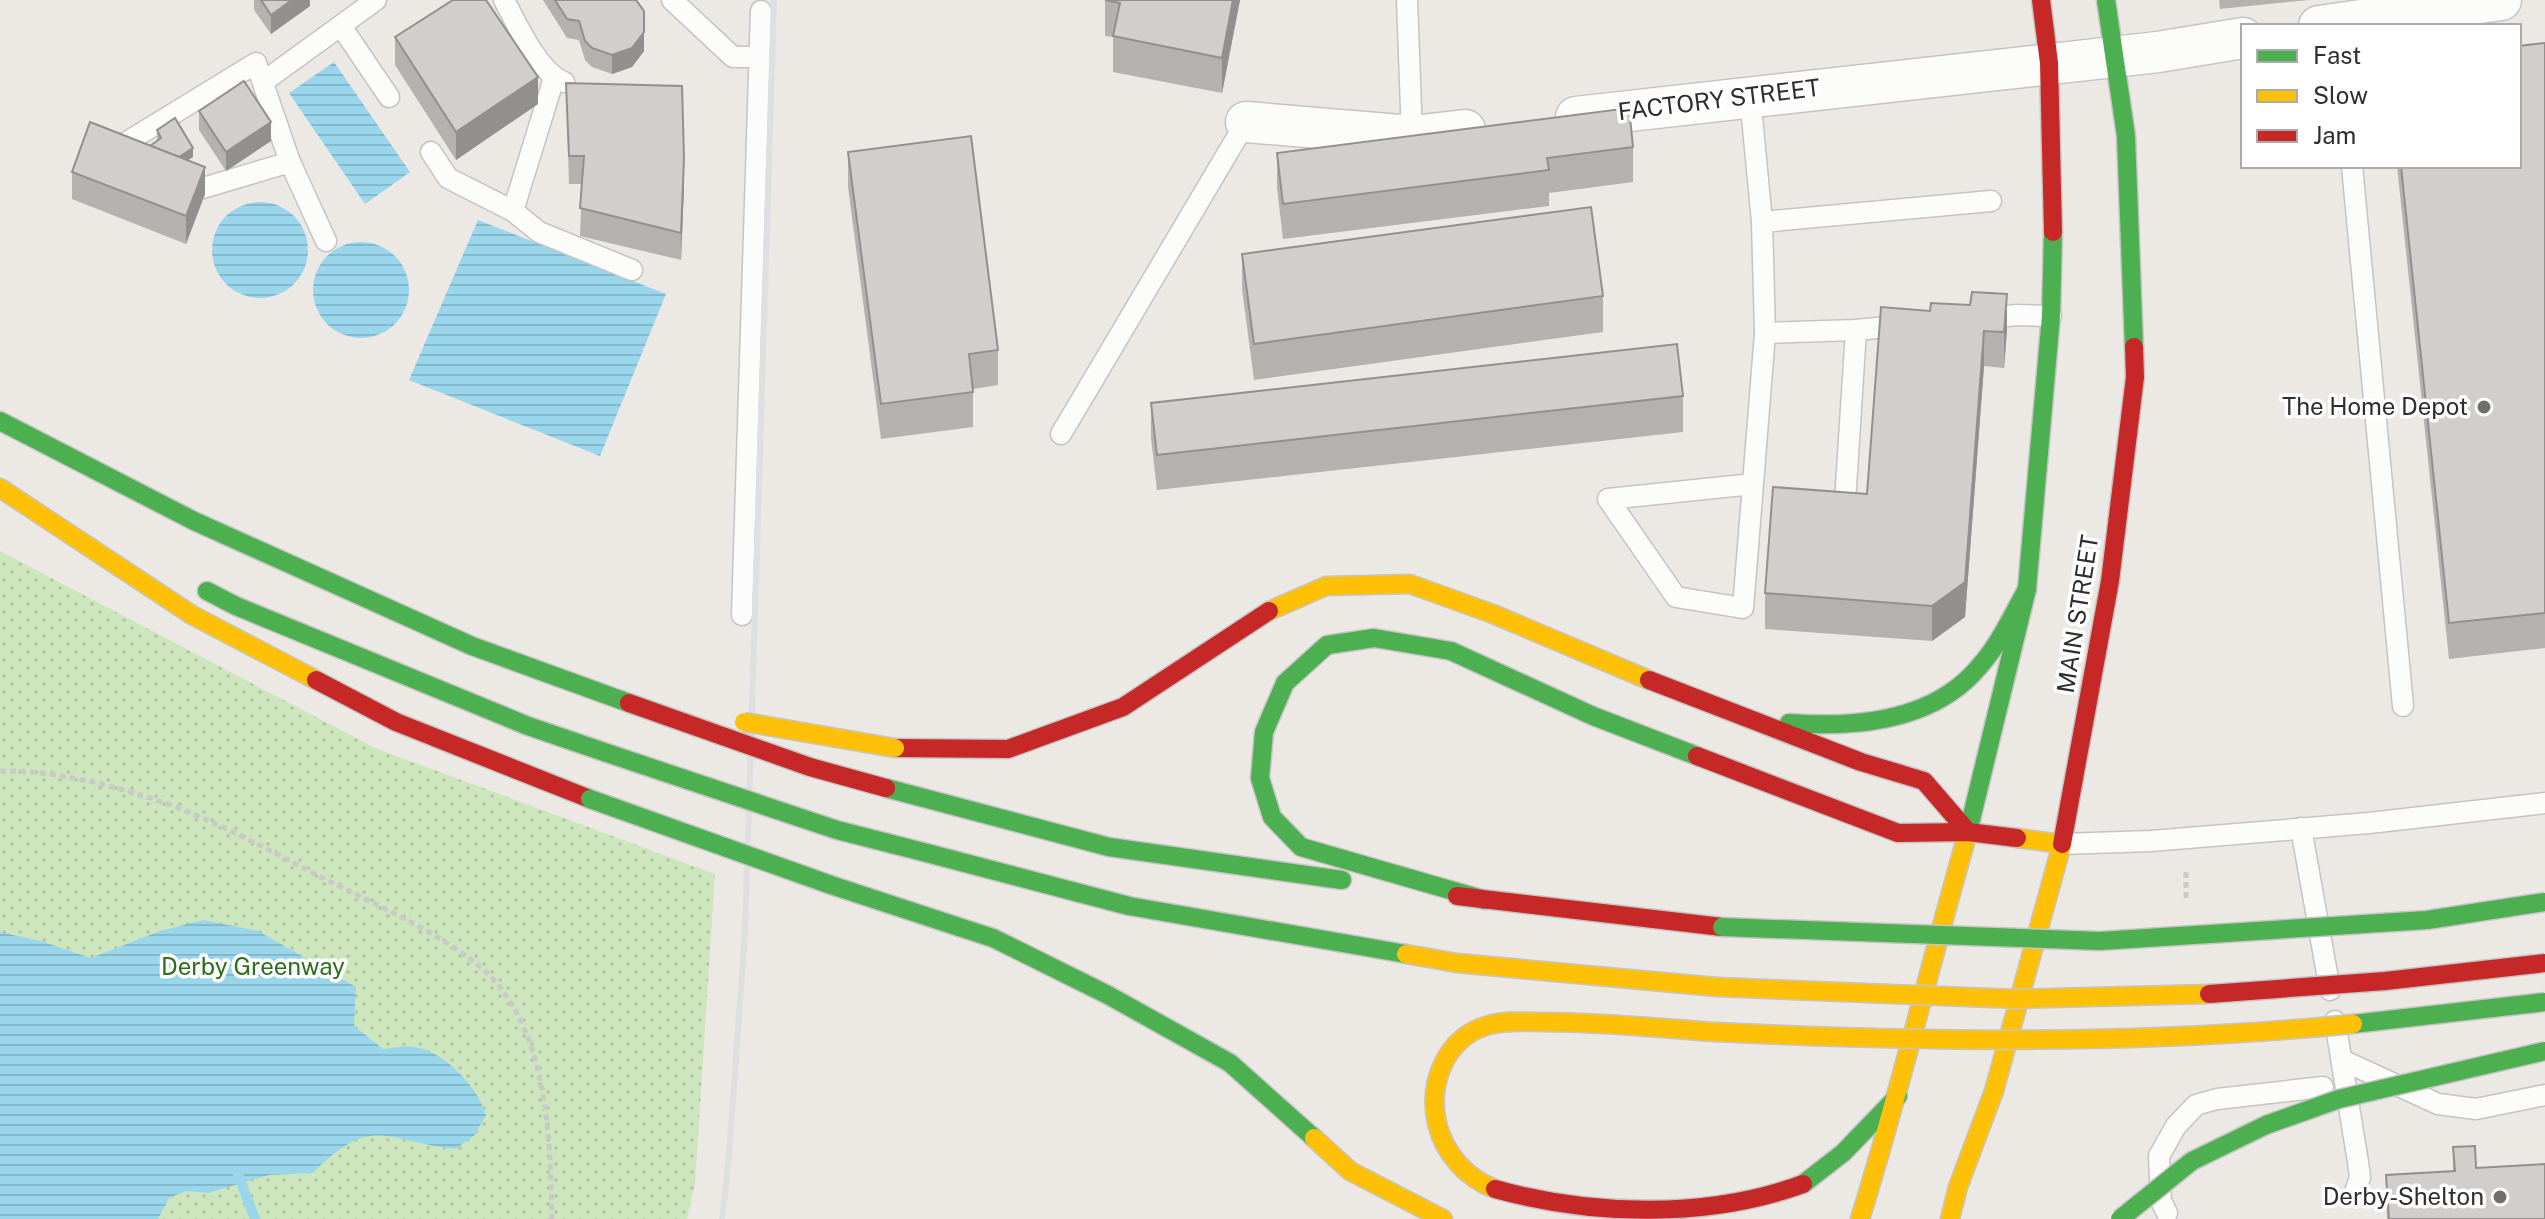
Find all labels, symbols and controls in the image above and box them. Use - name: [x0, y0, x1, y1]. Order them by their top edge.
- legend: [2241, 24, 2521, 168]
- text: Fast: [2313, 41, 2361, 69]
- street label: FACTORY STREET: [1616, 73, 1822, 125]
- text: Slow: [2313, 81, 2368, 109]
- text: Jam: [2313, 121, 2356, 149]
- place label: The Home Depot: [2282, 392, 2468, 420]
- marker: The Home Depot: [2475, 398, 2493, 416]
- street label: MAIN STREET: [2051, 533, 2103, 695]
- park label: Derby Greenway: [161, 952, 345, 980]
- place label: Derby-Shelton: [2323, 1182, 2484, 1210]
- marker: Derby-Shelton: [2491, 1188, 2509, 1206]

